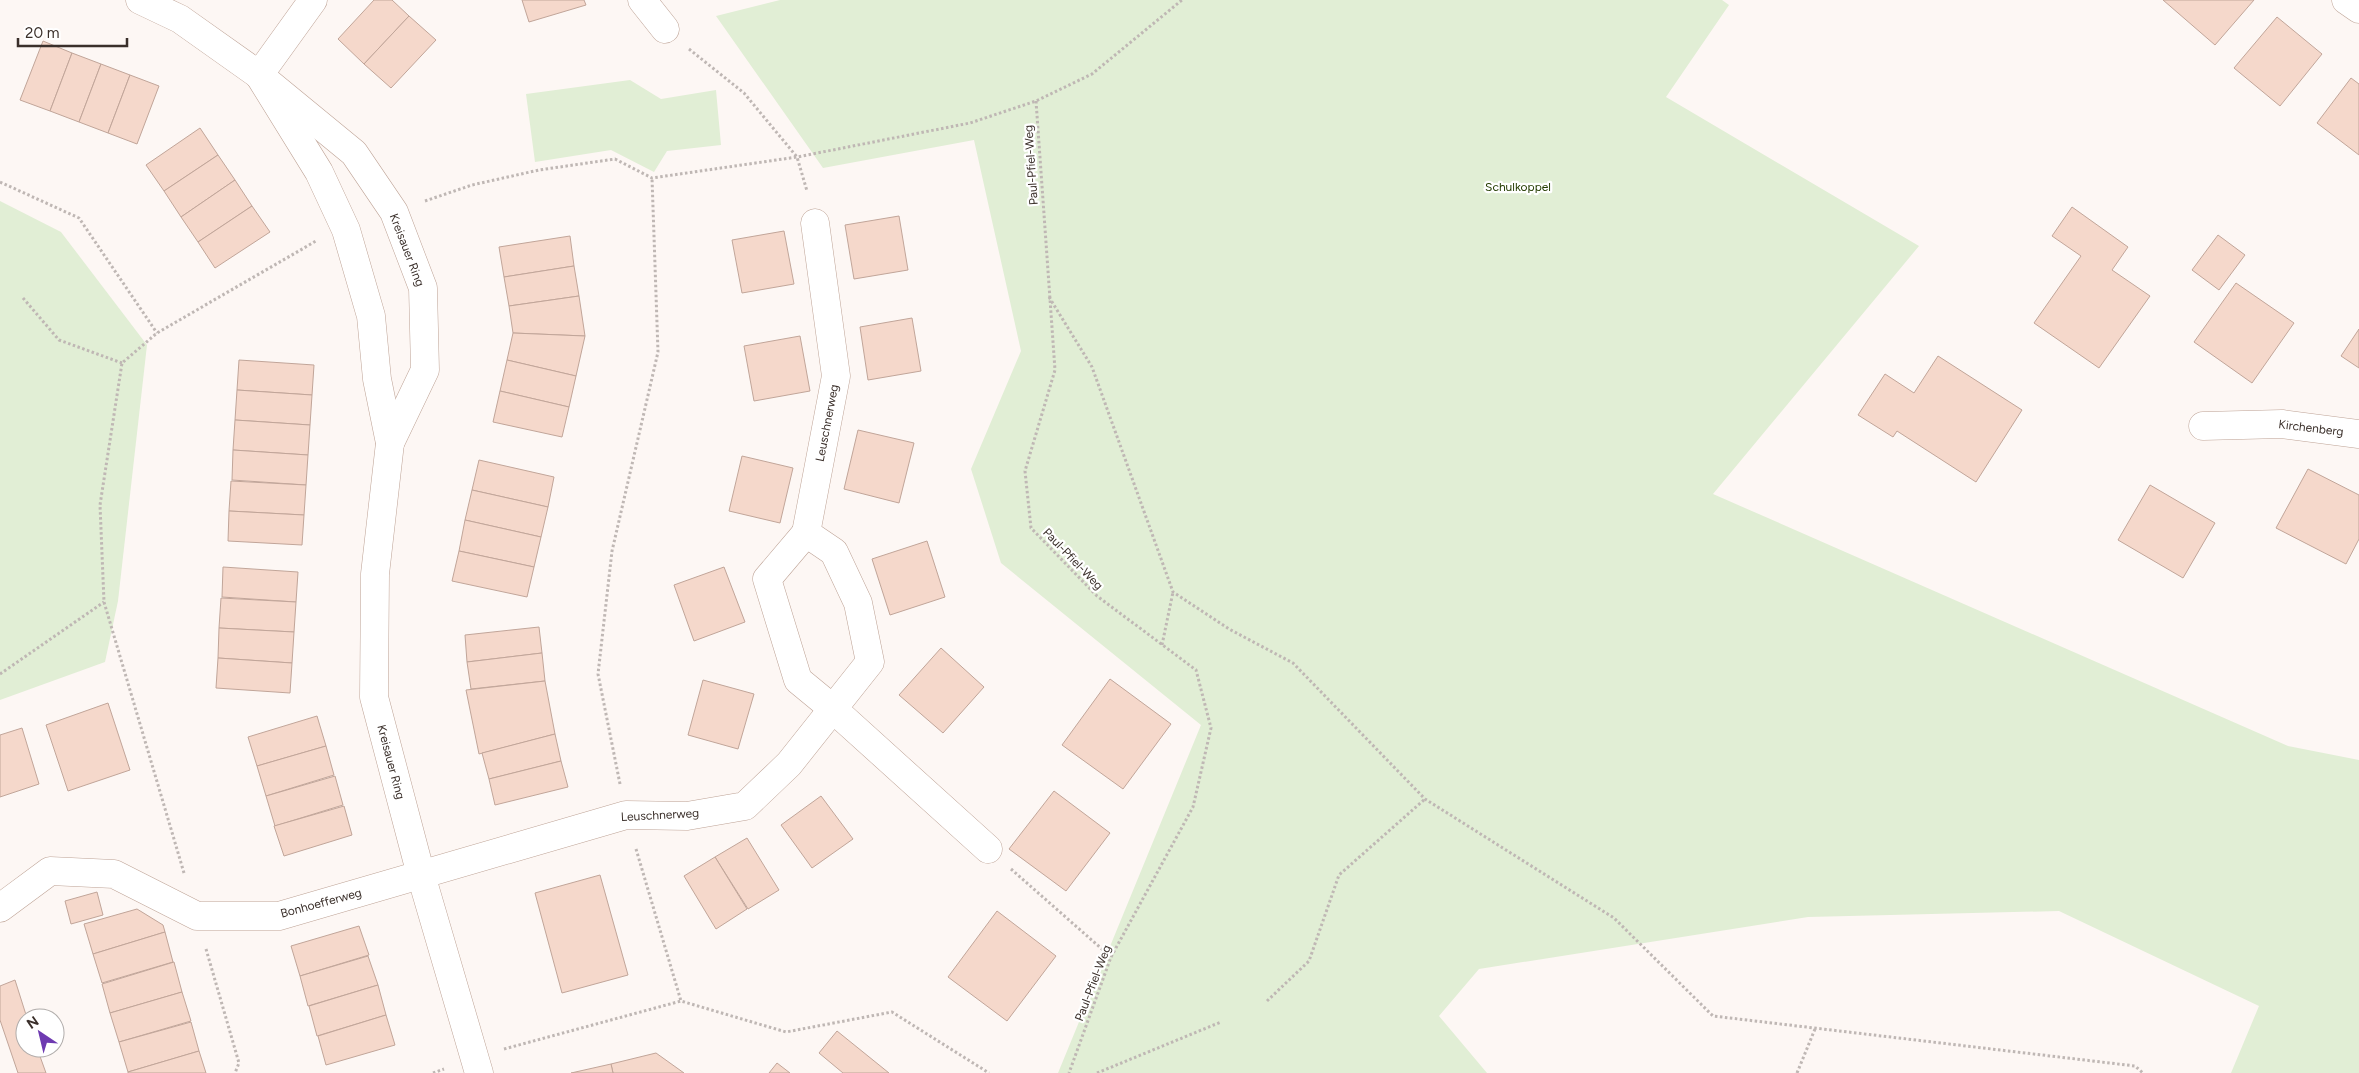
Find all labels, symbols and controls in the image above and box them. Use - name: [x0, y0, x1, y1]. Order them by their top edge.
- scale bar: [18, 15, 126, 47]
- text: 20 m: [25, 24, 59, 42]
- street label: Paul-Pfiel-Weg: [1021, 124, 1041, 206]
- park label: Schulkoppel: [1485, 180, 1551, 194]
- street label: Kreisauer Ring: [387, 212, 427, 288]
- street label: Leuschnerweg: [813, 383, 841, 463]
- street label: Kirchenberg: [2278, 417, 2344, 439]
- street label: Paul-Pfiel-Weg: [1040, 525, 1106, 593]
- street label: Kreisauer Ring: [374, 723, 408, 801]
- street label: Leuschnerweg: [620, 806, 700, 824]
- street label: Bonhoefferweg: [279, 885, 363, 921]
- street label: Paul-Pfiel-Weg: [1072, 943, 1114, 1023]
- north arrow: [15, 1008, 65, 1058]
- text: N: [24, 1013, 42, 1033]

